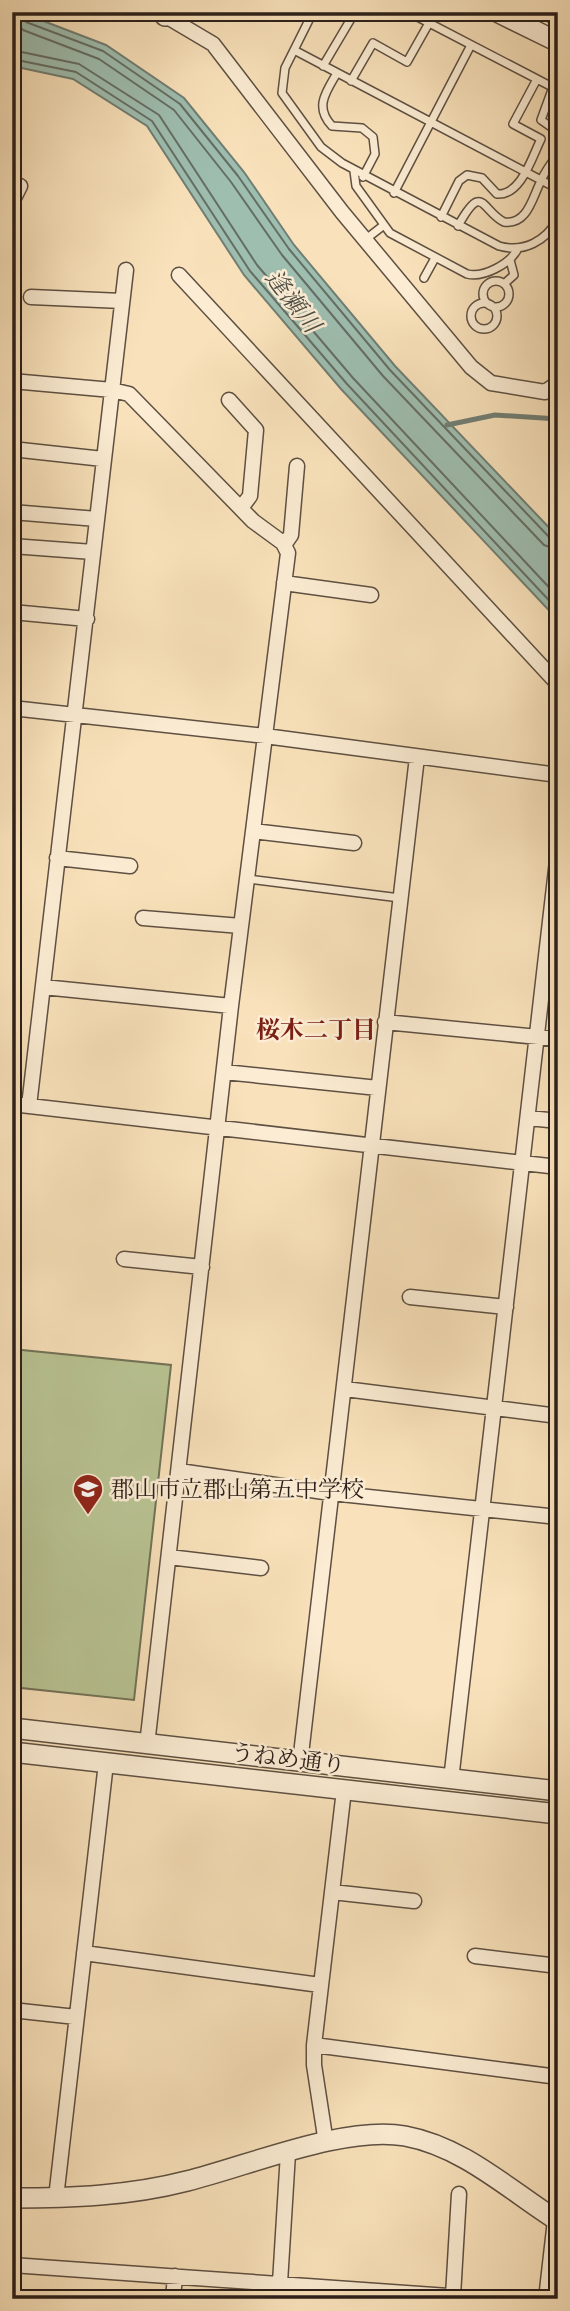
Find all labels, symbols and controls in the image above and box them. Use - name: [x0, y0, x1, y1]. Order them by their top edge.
- water label: 逢瀬川: [260, 264, 328, 340]
- district label: 桜木二丁目: [256, 1016, 376, 1044]
- school or university icon: 郡山市立郡山第五中学校: [71, 1472, 105, 1516]
- place label: 郡山市立郡山第五中学校: [111, 1476, 364, 1503]
- street label: うねめ通り: [229, 1739, 347, 1779]

